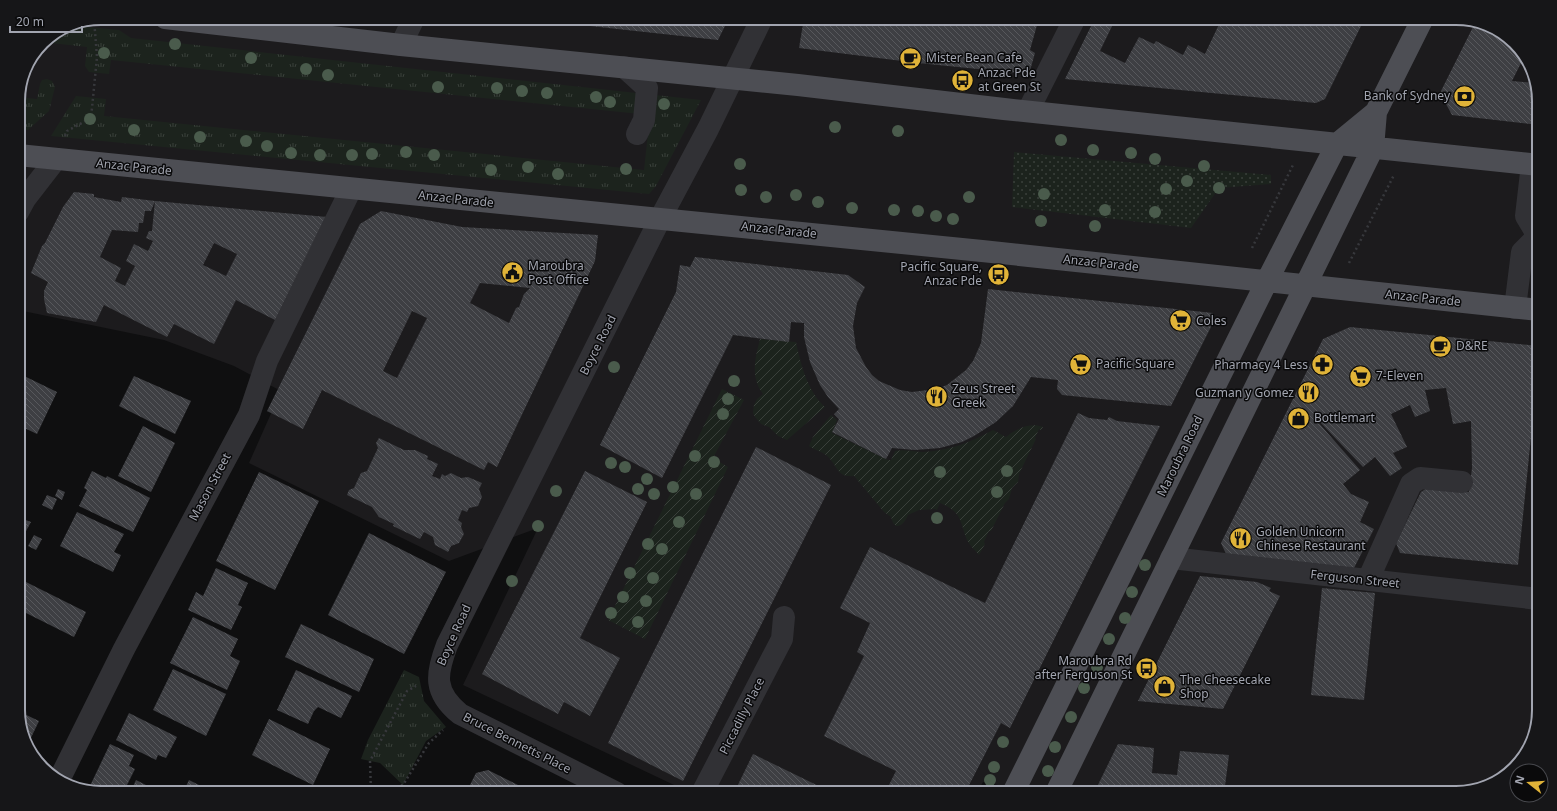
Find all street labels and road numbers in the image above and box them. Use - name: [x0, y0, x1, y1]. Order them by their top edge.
- street label: Anzac Parade: [95, 154, 173, 179]
- street label: Anzac Parade: [417, 186, 495, 211]
- street label: Anzac Parade: [740, 217, 818, 242]
- street label: Anzac Parade: [1062, 250, 1140, 275]
- street label: Anzac Parade: [1384, 285, 1462, 310]
- street label: Boyce Road: [575, 312, 620, 378]
- street label: Maroubra Road: [1153, 413, 1206, 499]
- street label: Mason Street: [185, 449, 235, 524]
- street label: Ferguson Street: [1310, 565, 1401, 592]
- street label: Boyce Road: [432, 601, 475, 668]
- street label: Piccadilly Place: [715, 674, 768, 757]
- street label: Bruce Bennetts Place: [460, 708, 574, 777]

